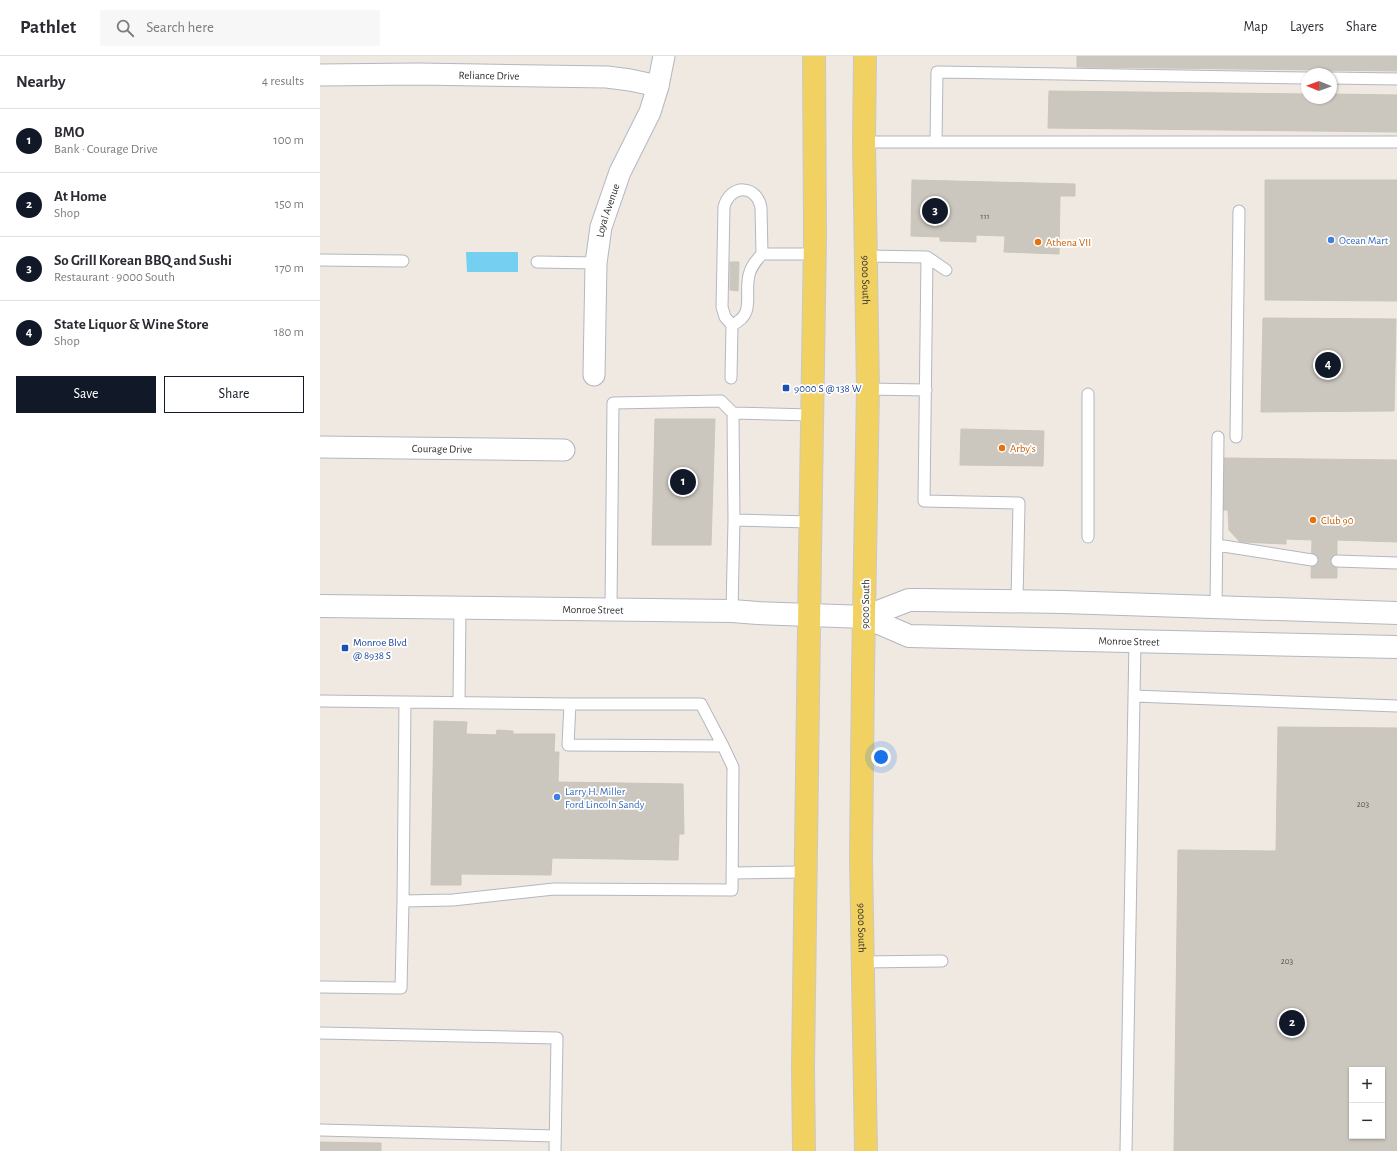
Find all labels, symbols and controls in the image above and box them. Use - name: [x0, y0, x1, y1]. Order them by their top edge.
- search box: [100, 10, 380, 46]
- icon: search: [114, 17, 136, 39]
- text: Pathlet: [20, 18, 76, 37]
- text: Search here: [146, 20, 214, 35]
- text: Map: [1243, 20, 1268, 34]
- text: Layers: [1290, 20, 1324, 34]
- text: Share: [1346, 20, 1377, 34]
- north arrow: [1301, 68, 1337, 104]
- street label: Reliance Drive: [458, 70, 520, 82]
- text: Nearby: [16, 73, 66, 90]
- text: 4 results: [262, 75, 304, 88]
- text: BMO: [54, 125, 84, 140]
- text: 1: [27, 134, 31, 147]
- text: 100 m: [273, 134, 304, 147]
- text: Bank · Courage Drive: [54, 143, 158, 156]
- street label: Loyal Avenue: [595, 182, 622, 238]
- text: At Home: [54, 189, 107, 204]
- pin: 3: [922, 196, 948, 226]
- text: 2: [26, 198, 32, 211]
- text: 150 m: [275, 198, 304, 211]
- text: Shop: [54, 207, 80, 220]
- house number: 111: [980, 212, 990, 221]
- marker: Ocean Mart: [1326, 235, 1336, 245]
- place label: Ocean Mart: [1339, 235, 1389, 246]
- marker: Athena VII: [1033, 237, 1043, 247]
- place label: Athena VII: [1046, 237, 1091, 248]
- text: So Grill Korean BBQ and Sushi: [54, 253, 232, 268]
- street label: 9000 South: [860, 255, 872, 305]
- text: 3: [26, 262, 32, 275]
- text: 170 m: [275, 262, 304, 275]
- text: Restaurant · 9000 South: [54, 271, 175, 284]
- text: State Liquor & Wine Store: [54, 317, 209, 332]
- text: 4: [26, 326, 32, 339]
- text: 180 m: [274, 326, 304, 339]
- text: Shop: [54, 335, 80, 348]
- pin: 4: [1315, 350, 1341, 380]
- button: Save: [16, 376, 156, 413]
- button: Share: [164, 376, 304, 413]
- marker: 9000 S @ 138 W: [781, 383, 791, 393]
- place label: 9000 S @ 138 W: [794, 383, 862, 394]
- street label: Courage Drive: [412, 443, 472, 455]
- marker: Arby's: [997, 443, 1007, 453]
- place label: Arby's: [1010, 443, 1036, 454]
- pin: 1: [670, 467, 696, 497]
- marker: Club 90: [1308, 515, 1318, 525]
- place label: Club 90: [1321, 515, 1354, 526]
- street label: 9000 South: [860, 579, 871, 629]
- street label: Monroe Street: [562, 604, 624, 616]
- street label: Monroe Street: [1098, 635, 1160, 648]
- place label: Monroe Blvd @ 8938 S: [353, 637, 407, 661]
- marker: Monroe Blvd @ 8938 S: [340, 643, 350, 653]
- your location: [871, 747, 891, 767]
- place label: Larry H. Miller Ford Lincoln Sandy: [565, 786, 645, 810]
- marker: Larry H. Miller Ford Lincoln Sandy: [552, 792, 562, 802]
- house number: 203: [1357, 800, 1370, 809]
- street label: 9000 South: [856, 903, 868, 953]
- house number: 203: [1281, 957, 1294, 966]
- pin: 2: [1279, 1008, 1305, 1038]
- map controls: [1349, 1067, 1385, 1139]
- button: +: [1349, 1067, 1385, 1103]
- button: −: [1349, 1103, 1385, 1139]

